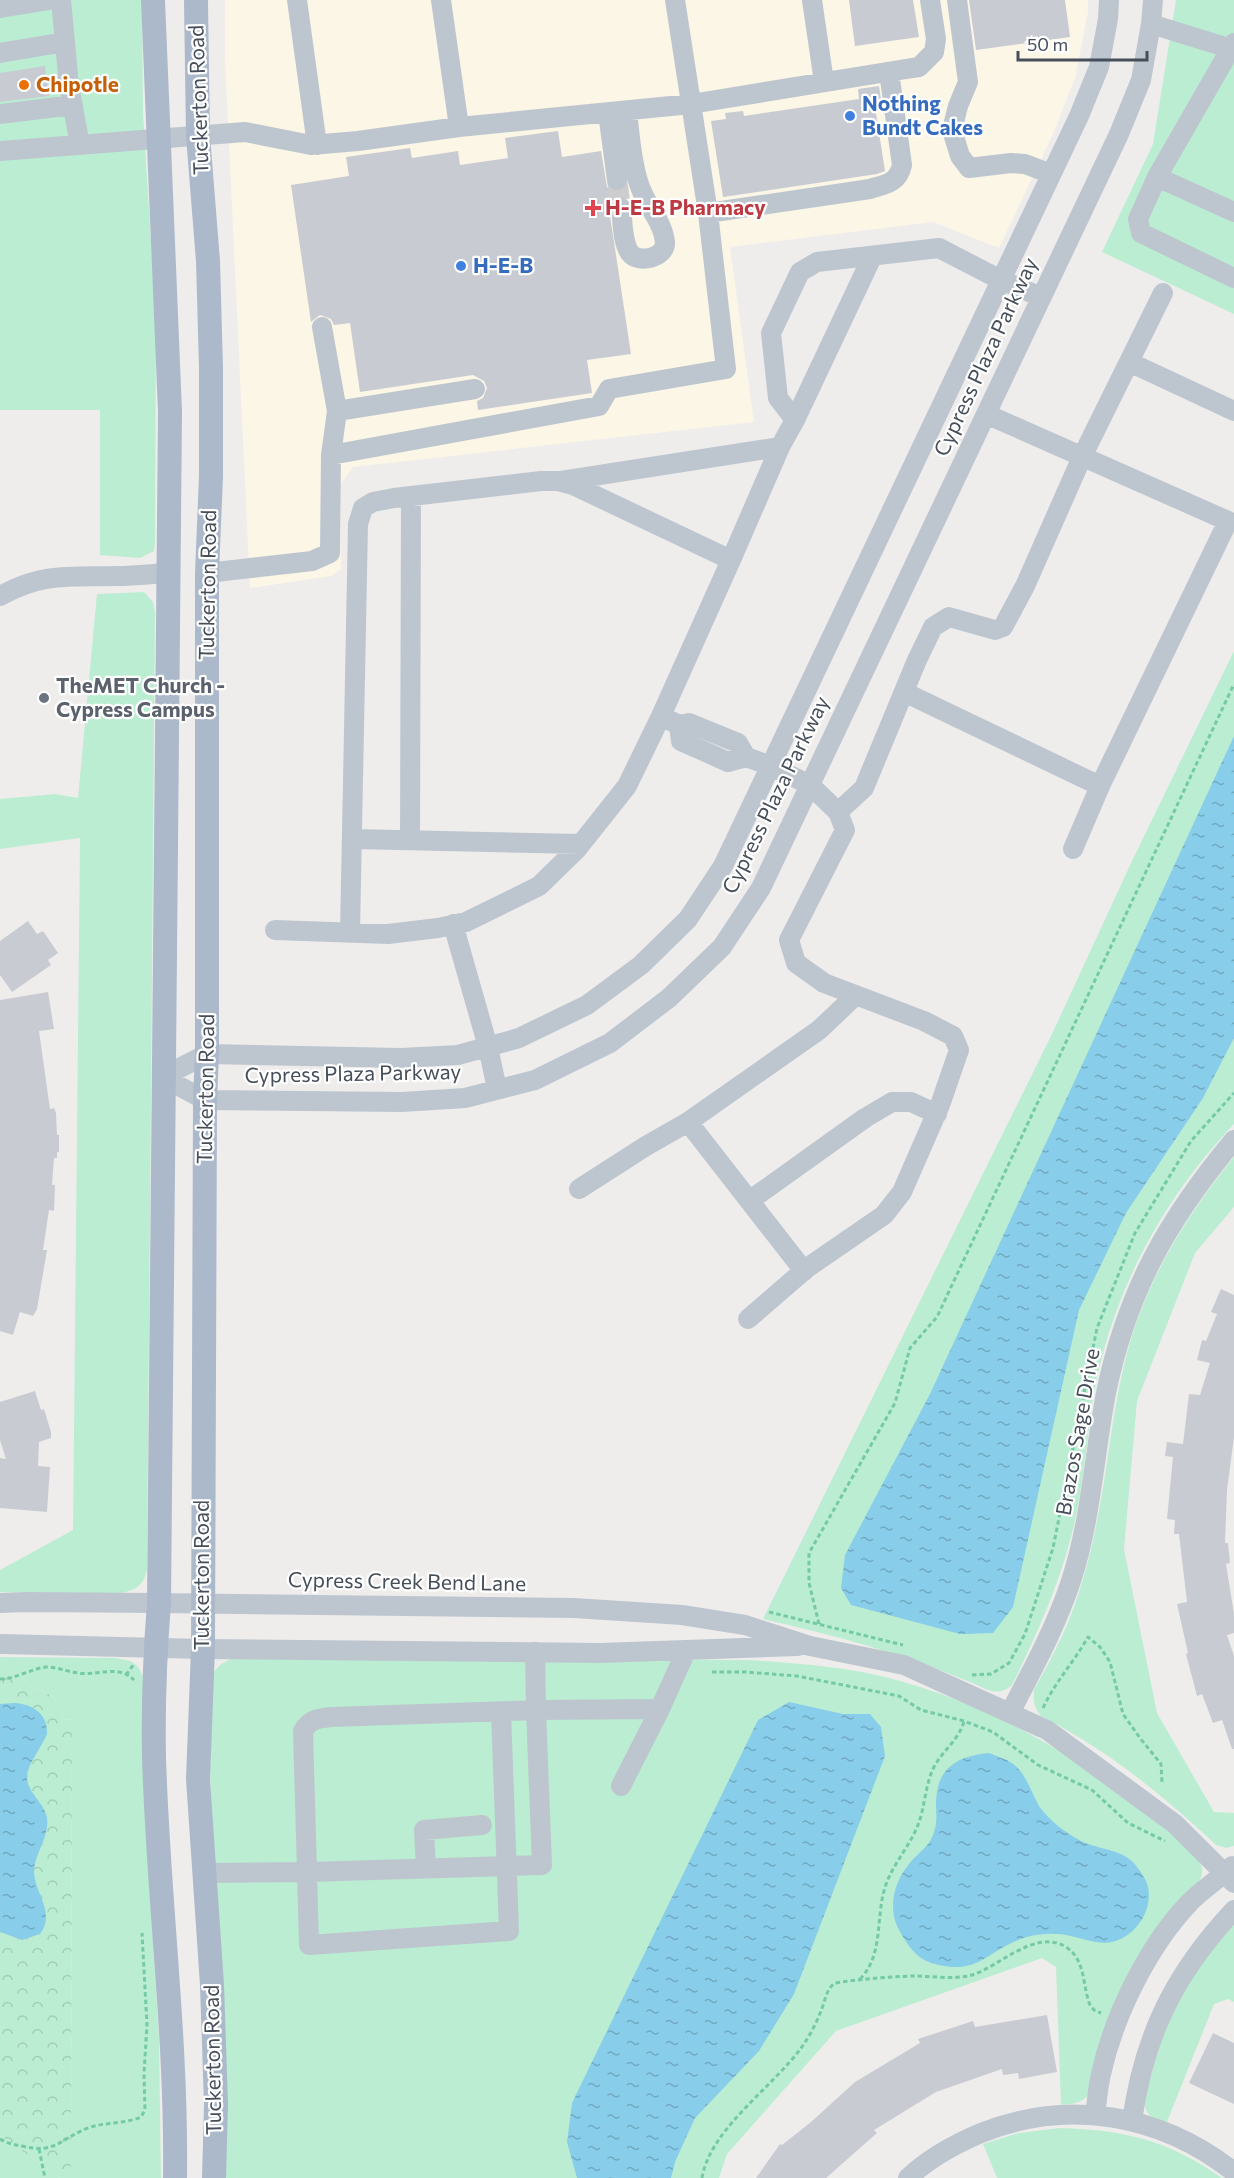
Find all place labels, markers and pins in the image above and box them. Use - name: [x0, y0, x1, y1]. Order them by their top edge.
- place label: Chipotle: [36, 71, 119, 96]
- marker: Chipotle: [17, 78, 31, 92]
- place label: Nothing Bundt Cakes: [862, 90, 983, 139]
- marker: Nothing Bundt Cakes: [843, 109, 857, 123]
- place label: H-E-B Pharmacy: [605, 194, 766, 219]
- marker: H-E-B Pharmacy: [586, 201, 600, 215]
- place label: H-E-B: [473, 252, 533, 277]
- marker: H-E-B: [454, 259, 468, 273]
- place label: TheMET Church - Cypress Campus: [56, 672, 225, 721]
- marker: TheMET Church - Cypress Campus: [37, 691, 51, 705]

